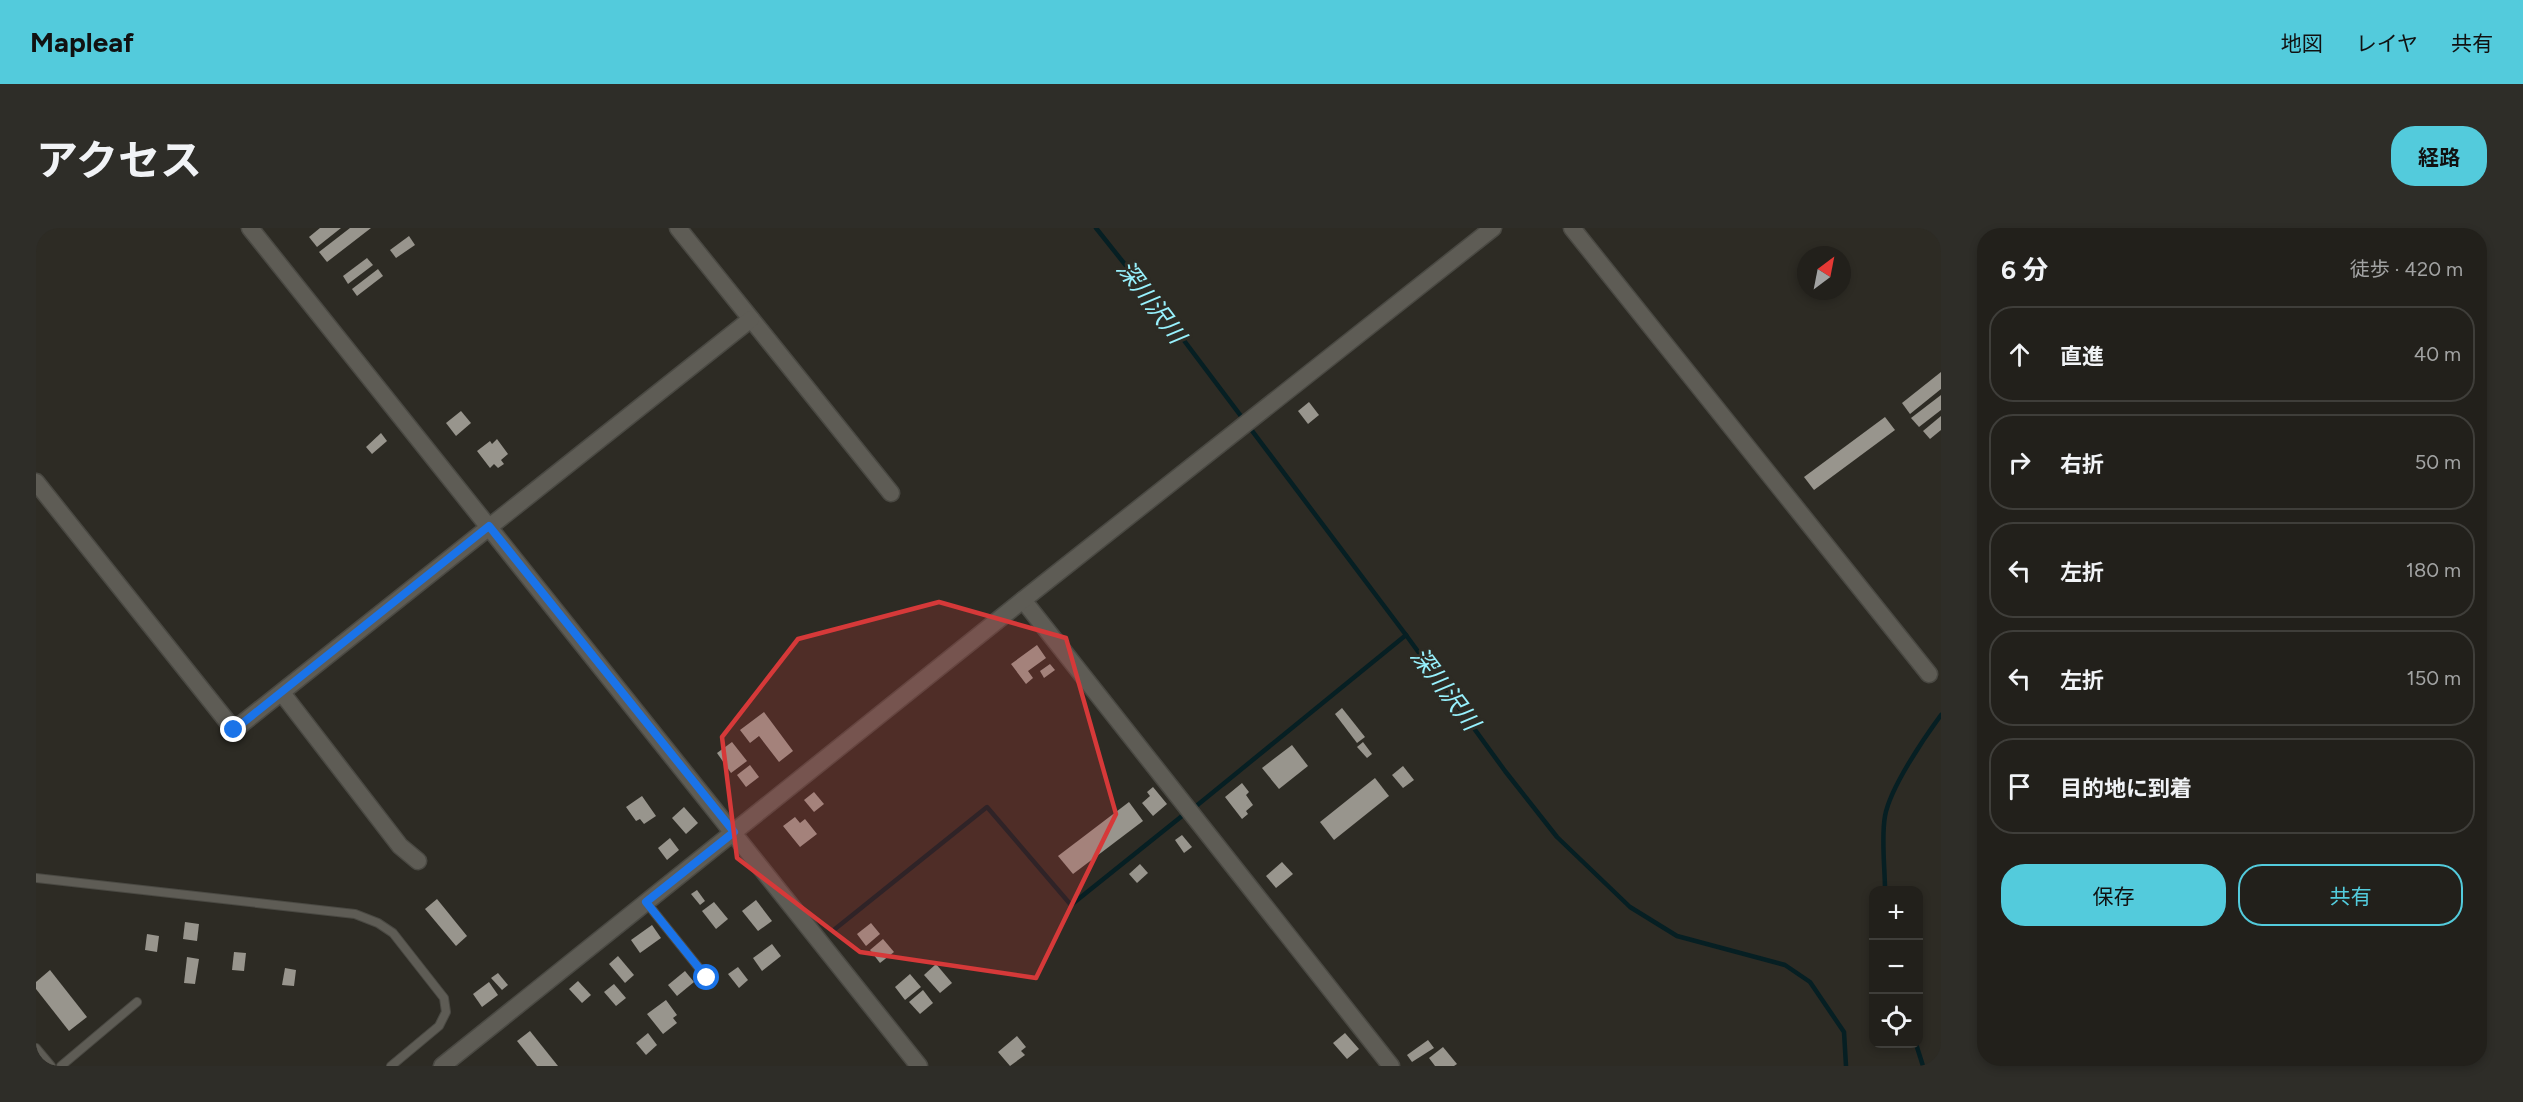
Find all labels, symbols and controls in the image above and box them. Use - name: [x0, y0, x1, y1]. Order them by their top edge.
- text: Mapleaf: [30, 25, 134, 59]
- text: 地図: [2281, 31, 2323, 56]
- text: レイヤ: [2356, 31, 2418, 56]
- text: 共有: [2451, 31, 2493, 56]
- button: 経路: [2391, 126, 2487, 186]
- text: アクセス: [36, 135, 202, 186]
- north arrow: [1797, 246, 1851, 300]
- text: 6 分: [2001, 254, 2048, 286]
- water label: 深川沢川: [1111, 255, 1194, 351]
- text: 徒歩 · 420 m: [2350, 257, 2463, 281]
- icon: ahead: [2003, 338, 2036, 371]
- text: 40 m: [2414, 342, 2461, 366]
- text: 直進: [2060, 343, 2104, 370]
- icon: right: [2003, 446, 2036, 479]
- text: 50 m: [2415, 450, 2461, 474]
- text: 右折: [2060, 451, 2104, 478]
- icon: left: [2003, 554, 2036, 587]
- text: 180 m: [2406, 558, 2461, 582]
- text: 左折: [2060, 559, 2104, 586]
- water label: 深川沢川: [1405, 642, 1488, 738]
- icon: left: [2003, 662, 2036, 695]
- text: 150 m: [2406, 666, 2461, 690]
- text: 左折: [2060, 667, 2104, 694]
- route end: [220, 716, 246, 742]
- icon: arrive: [2003, 770, 2036, 803]
- text: 目的地に到着: [2060, 775, 2192, 802]
- button: 保存: [2001, 864, 2226, 926]
- button: 共有: [2238, 864, 2463, 926]
- map controls: [1869, 886, 1923, 1048]
- button: +: [1869, 886, 1923, 940]
- button: −: [1869, 940, 1923, 994]
- route start: [693, 964, 719, 990]
- button: locate: [1869, 994, 1923, 1048]

